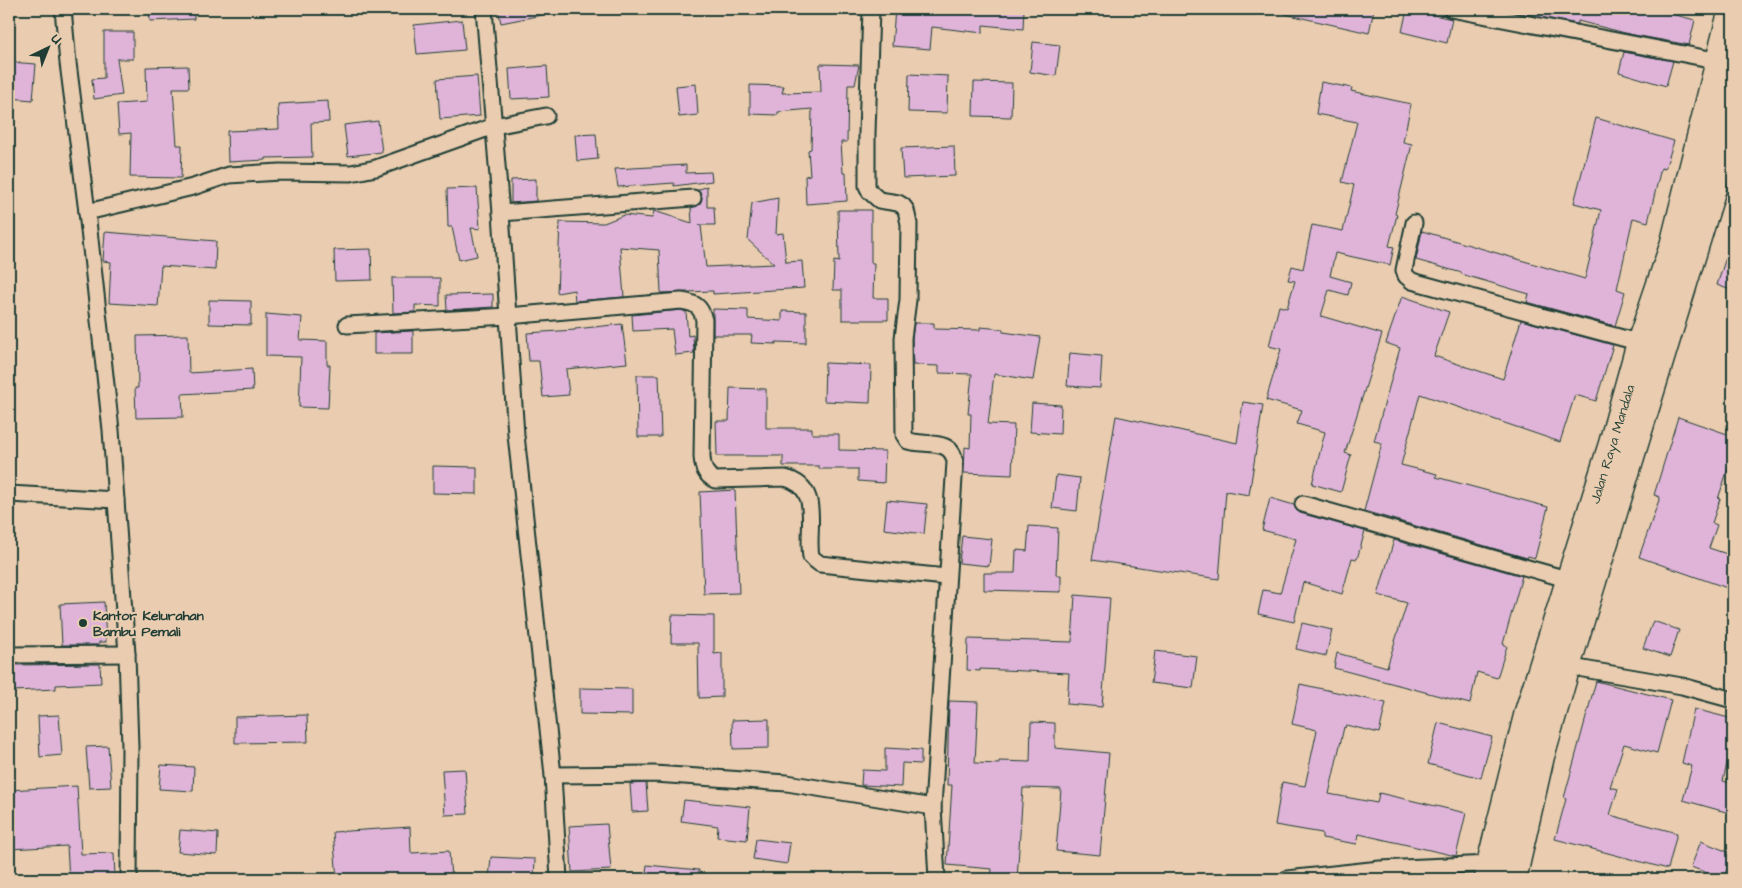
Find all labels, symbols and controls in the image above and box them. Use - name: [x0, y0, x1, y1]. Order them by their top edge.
- north arrow: [22, 22, 72, 72]
- text: U: [46, 29, 66, 49]
- street label: Jalan Raya Mandala: [1585, 382, 1641, 506]
- place label: Kantor Kelurahan Bambu Pemali: [93, 606, 204, 642]
- marker: Kantor Kelurahan Bambu Pemali: [77, 617, 89, 629]

